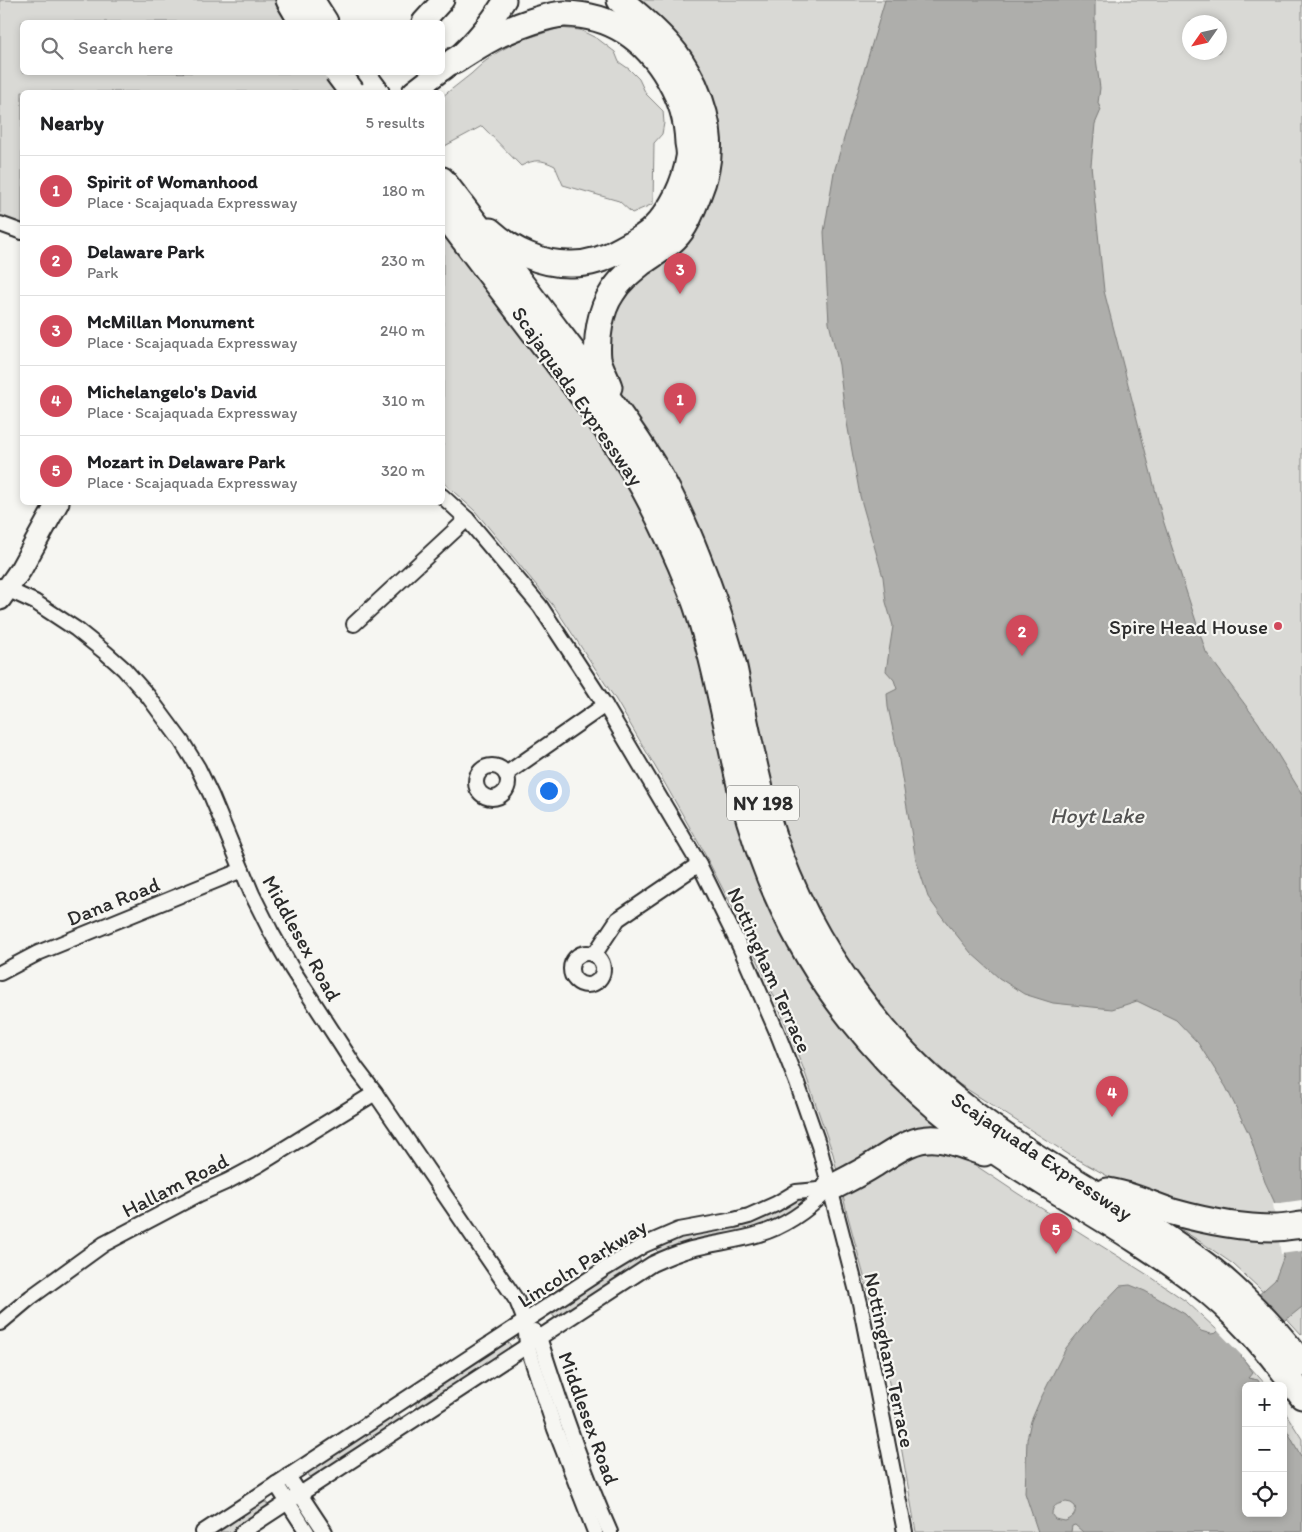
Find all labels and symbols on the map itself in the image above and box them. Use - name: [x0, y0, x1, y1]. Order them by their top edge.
- north arrow: [1182, 15, 1227, 60]
- pin: 3: [664, 253, 696, 294]
- street label: Scajaquada Expressway: [507, 302, 649, 491]
- pin: 1: [664, 383, 696, 424]
- place label: Spire Head House: [1109, 614, 1268, 639]
- pin: 2: [1006, 615, 1038, 656]
- marker: Spire Head House: [1272, 620, 1284, 632]
- your location: [536, 778, 562, 804]
- road number: NY 198: [727, 786, 799, 820]
- water label: Hoyt Lake: [1050, 802, 1145, 829]
- street label: Dana Road: [63, 871, 163, 931]
- street label: Middlesex Road: [257, 871, 347, 1006]
- street label: Nottingham Terrace: [722, 883, 818, 1057]
- pin: 4: [1096, 1076, 1128, 1117]
- street label: Scajaquada Expressway: [947, 1086, 1137, 1226]
- street label: Hallam Road: [118, 1147, 233, 1222]
- street label: Lincoln Parkway: [513, 1213, 651, 1313]
- pin: 5: [1040, 1213, 1072, 1254]
- street label: Nottingham Terrace: [859, 1270, 921, 1450]
- street label: Middlesex Road: [553, 1348, 625, 1488]

